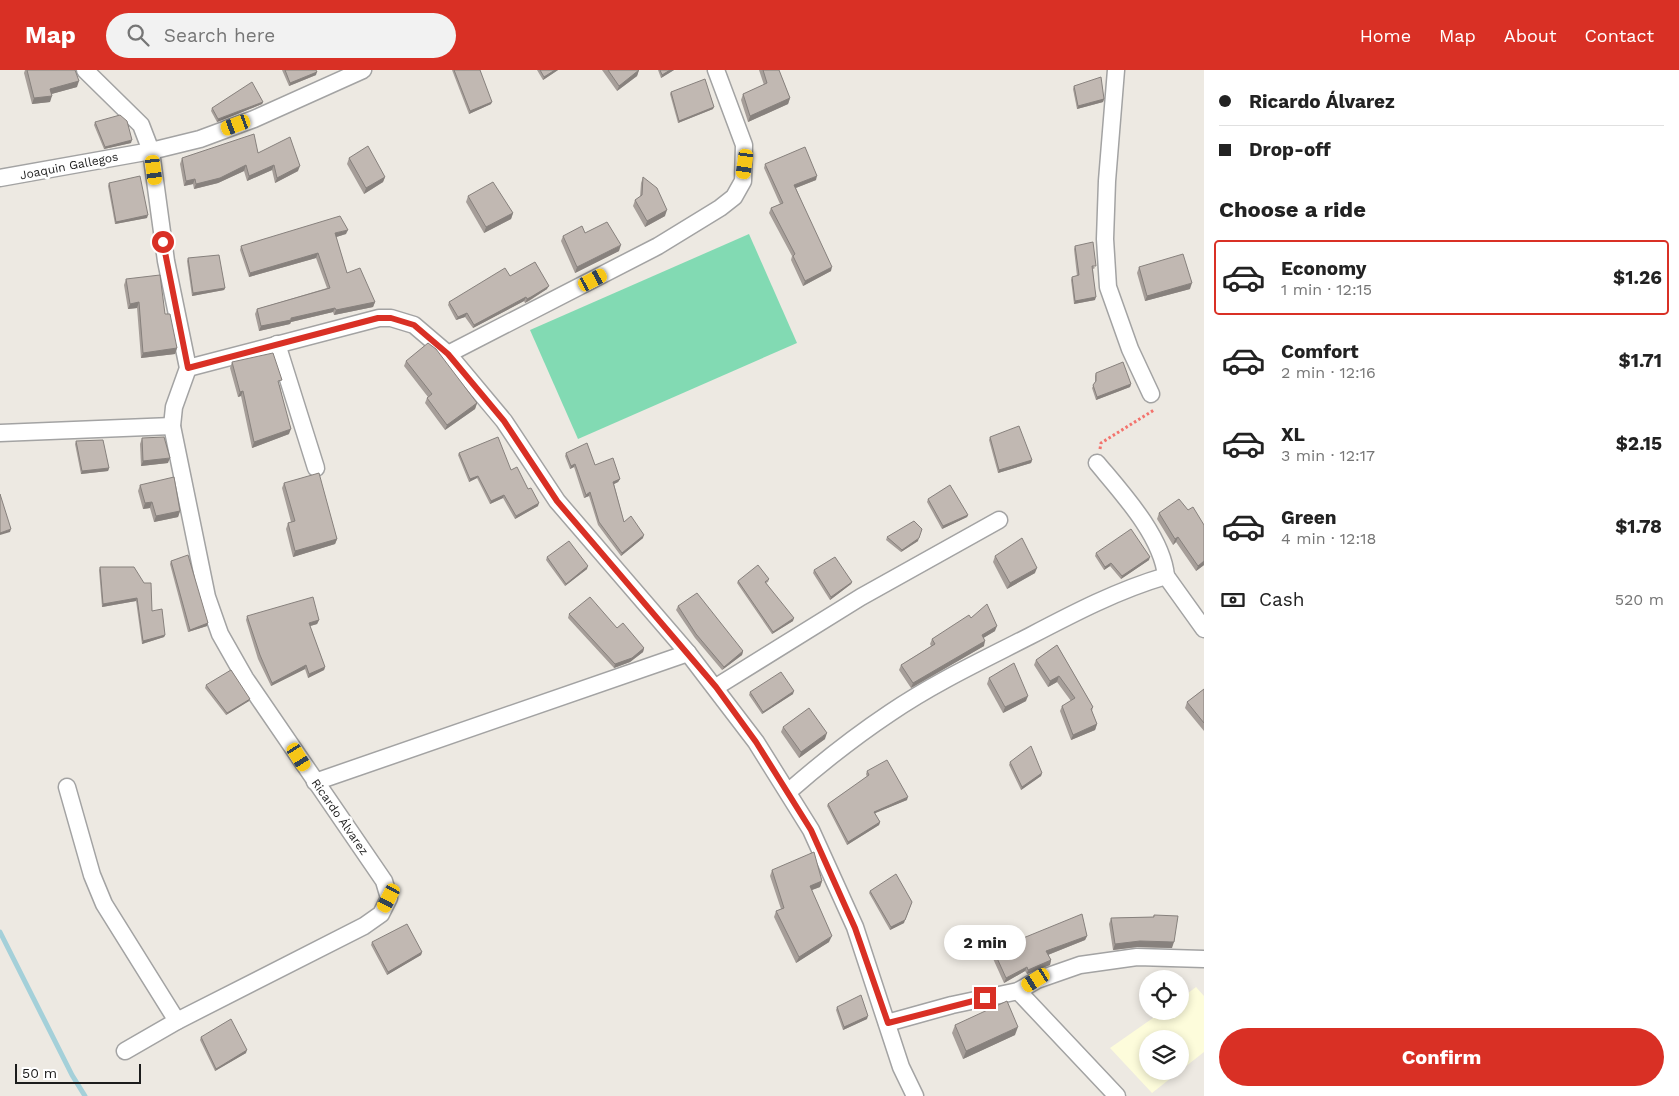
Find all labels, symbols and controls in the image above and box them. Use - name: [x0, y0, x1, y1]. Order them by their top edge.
- search box: [106, 13, 456, 58]
- text: Map: [25, 21, 76, 49]
- icon: search: [124, 21, 152, 49]
- text: Search here: [164, 24, 275, 47]
- text: Home: [1360, 25, 1411, 46]
- text: Map: [1439, 25, 1476, 46]
- text: About: [1504, 25, 1556, 46]
- text: Contact: [1584, 25, 1654, 46]
- text: Ricardo Álvarez: [1249, 90, 1395, 113]
- car: [219, 113, 252, 137]
- text: Drop-off: [1249, 138, 1331, 161]
- car: [735, 148, 754, 180]
- street label: Joaquin Gallegos: [19, 150, 119, 182]
- car: [144, 154, 163, 186]
- text: Choose a ride: [1219, 197, 1366, 222]
- route start: [152, 231, 174, 253]
- icon: car: [1221, 255, 1266, 300]
- text: Economy: [1281, 257, 1366, 280]
- car: [576, 266, 609, 294]
- text: $1.26: [1613, 266, 1662, 289]
- text: 1 min · 12:15: [1281, 280, 1372, 299]
- icon: car: [1221, 338, 1266, 383]
- text: Comfort: [1281, 340, 1359, 363]
- text: $1.71: [1619, 349, 1662, 372]
- text: 2 min · 12:16: [1281, 363, 1376, 382]
- icon: car: [1221, 421, 1266, 466]
- text: XL: [1281, 423, 1305, 446]
- text: $2.15: [1616, 432, 1662, 455]
- text: 3 min · 12:17: [1281, 446, 1375, 465]
- icon: car: [1221, 504, 1266, 549]
- text: Green: [1281, 506, 1337, 529]
- text: $1.78: [1615, 515, 1662, 538]
- text: 4 min · 12:18: [1281, 529, 1376, 548]
- icon: cash: [1219, 586, 1247, 614]
- text: Cash: [1259, 588, 1305, 611]
- text: 520 m: [1615, 590, 1664, 609]
- car: [284, 740, 313, 774]
- street label: Ricardo Álvarez: [308, 776, 372, 858]
- car: [375, 881, 402, 915]
- callout: 2 min: [944, 926, 1026, 960]
- text: 2 min: [963, 933, 1007, 952]
- car: [1019, 966, 1052, 994]
- map controls: [1139, 970, 1189, 1080]
- button: locate: [1139, 970, 1189, 1020]
- route end: [974, 987, 996, 1009]
- button: Confirm: [1219, 1028, 1664, 1086]
- button: layers: [1139, 1030, 1189, 1080]
- scale bar: [15, 1061, 141, 1084]
- text: 50 m: [22, 1065, 57, 1081]

